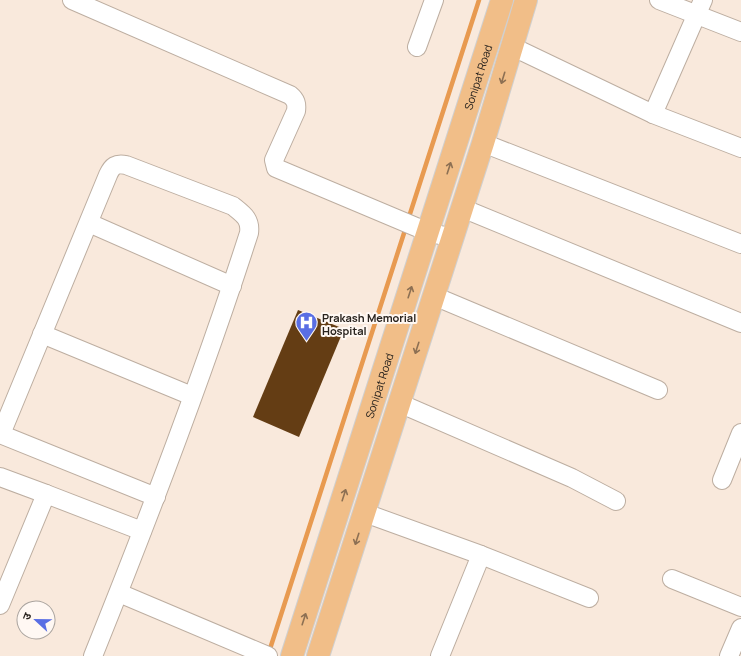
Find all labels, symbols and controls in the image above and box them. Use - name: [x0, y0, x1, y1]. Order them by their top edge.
- street label: Sonipat Road: [460, 42, 495, 112]
- one-way arrow: [499, 71, 506, 84]
- one-way arrow: [446, 161, 453, 174]
- one-way arrow: [407, 285, 414, 298]
- hospital icon: Prakash Memorial Hospital: [294, 310, 320, 343]
- place label: Prakash Memorial Hospital: [322, 310, 416, 338]
- one-way arrow: [413, 342, 420, 355]
- street label: Sonipat Road: [361, 351, 396, 420]
- one-way arrow: [341, 489, 348, 502]
- one-way arrow: [353, 532, 360, 545]
- north arrow: [16, 600, 56, 640]
- text: उ: [18, 610, 35, 622]
- one-way arrow: [301, 613, 308, 626]

